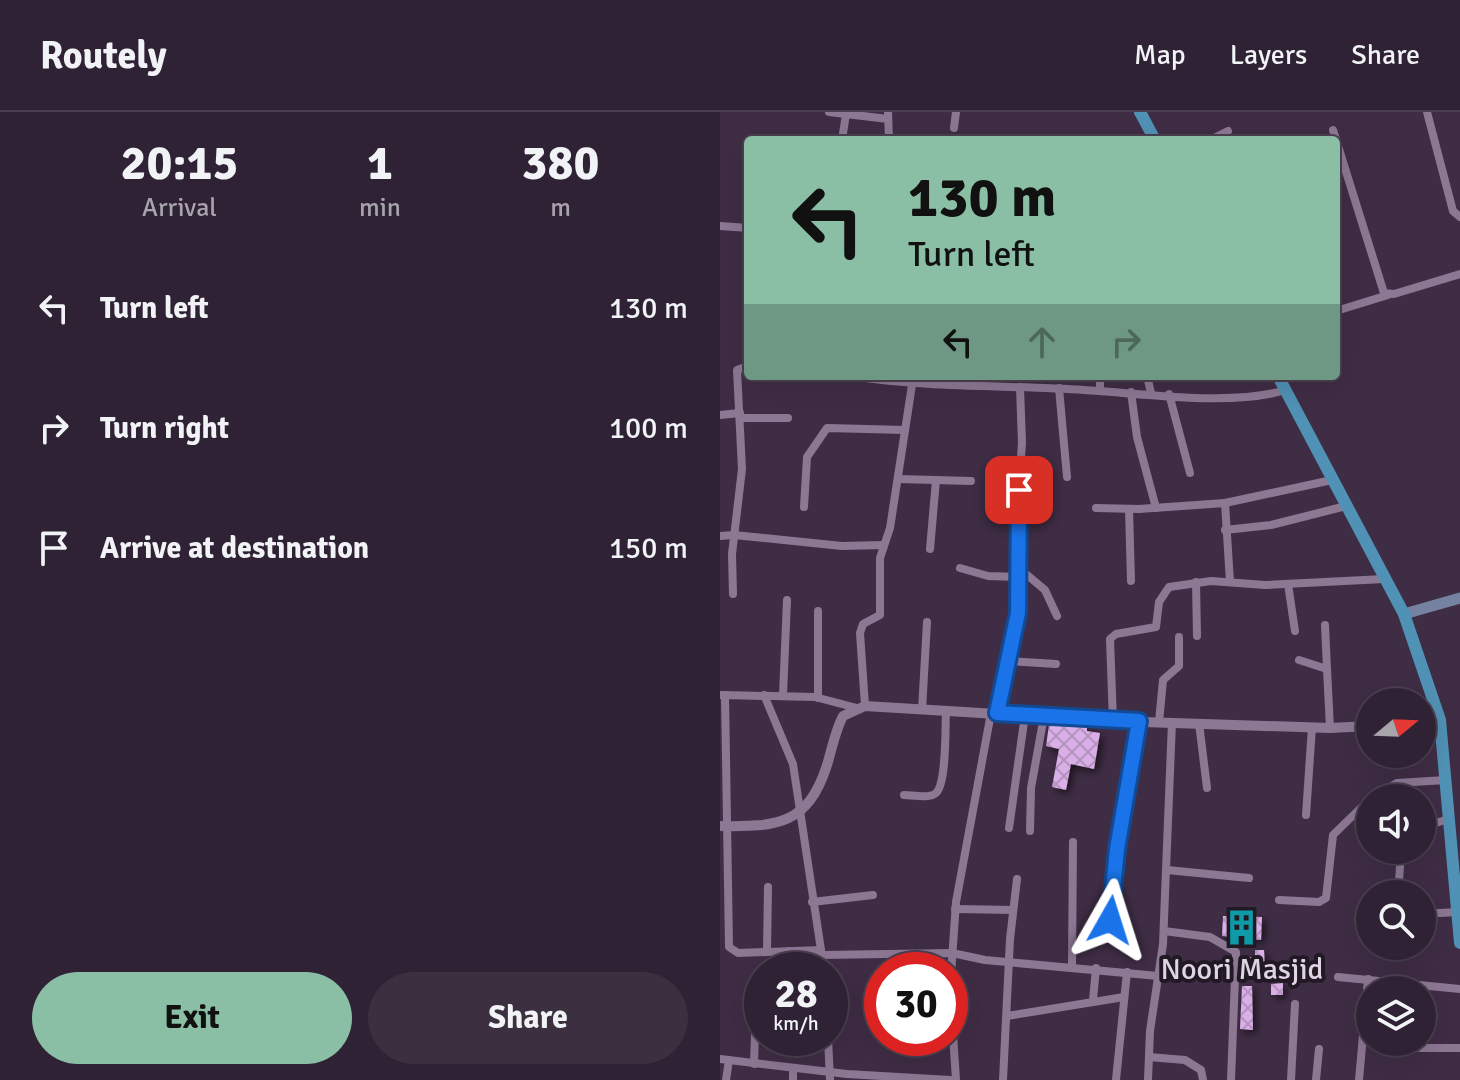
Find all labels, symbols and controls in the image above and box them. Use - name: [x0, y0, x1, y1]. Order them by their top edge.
- text: Routely: [40, 32, 167, 79]
- text: Map: [1134, 38, 1186, 72]
- text: Layers: [1230, 38, 1307, 72]
- text: Share: [1351, 38, 1420, 72]
- text: 20:15: [121, 134, 238, 193]
- text: 1: [367, 134, 393, 193]
- text: 380: [522, 134, 599, 193]
- text: 130 m: [908, 163, 1056, 232]
- icon: left: [776, 168, 880, 272]
- text: Arrival: [142, 192, 217, 224]
- text: min: [359, 192, 401, 224]
- text: m: [550, 192, 571, 224]
- text: Turn left: [908, 232, 1035, 277]
- icon: left: [32, 286, 76, 330]
- text: Turn left: [100, 290, 209, 327]
- text: 130 m: [609, 290, 688, 327]
- icon: left: [936, 320, 980, 364]
- icon: ahead: [1020, 320, 1064, 364]
- icon: right: [1104, 320, 1148, 364]
- icon: right: [32, 406, 76, 450]
- text: Turn right: [100, 410, 229, 447]
- text: 100 m: [609, 410, 688, 447]
- pin: [985, 456, 1053, 524]
- icon: arrive: [997, 468, 1041, 512]
- icon: arrive: [32, 526, 76, 570]
- text: Arrive at destination: [100, 530, 369, 567]
- text: 150 m: [609, 530, 688, 567]
- north arrow: [1356, 688, 1436, 768]
- map controls: [1356, 688, 1436, 1056]
- button: sound: [1356, 784, 1436, 864]
- position arrow: [1068, 878, 1152, 962]
- button: search: [1356, 880, 1436, 960]
- building icon: Noori Masjid: [1223, 909, 1261, 947]
- place label: Noori Masjid: [1161, 951, 1323, 988]
- speed limit sign: 30: [864, 952, 968, 1056]
- text: 28: [774, 969, 818, 1019]
- button: Exit: [32, 972, 352, 1064]
- button: Share: [368, 972, 688, 1064]
- button: layers: [1356, 976, 1436, 1056]
- text: km/h: [773, 1011, 819, 1036]

